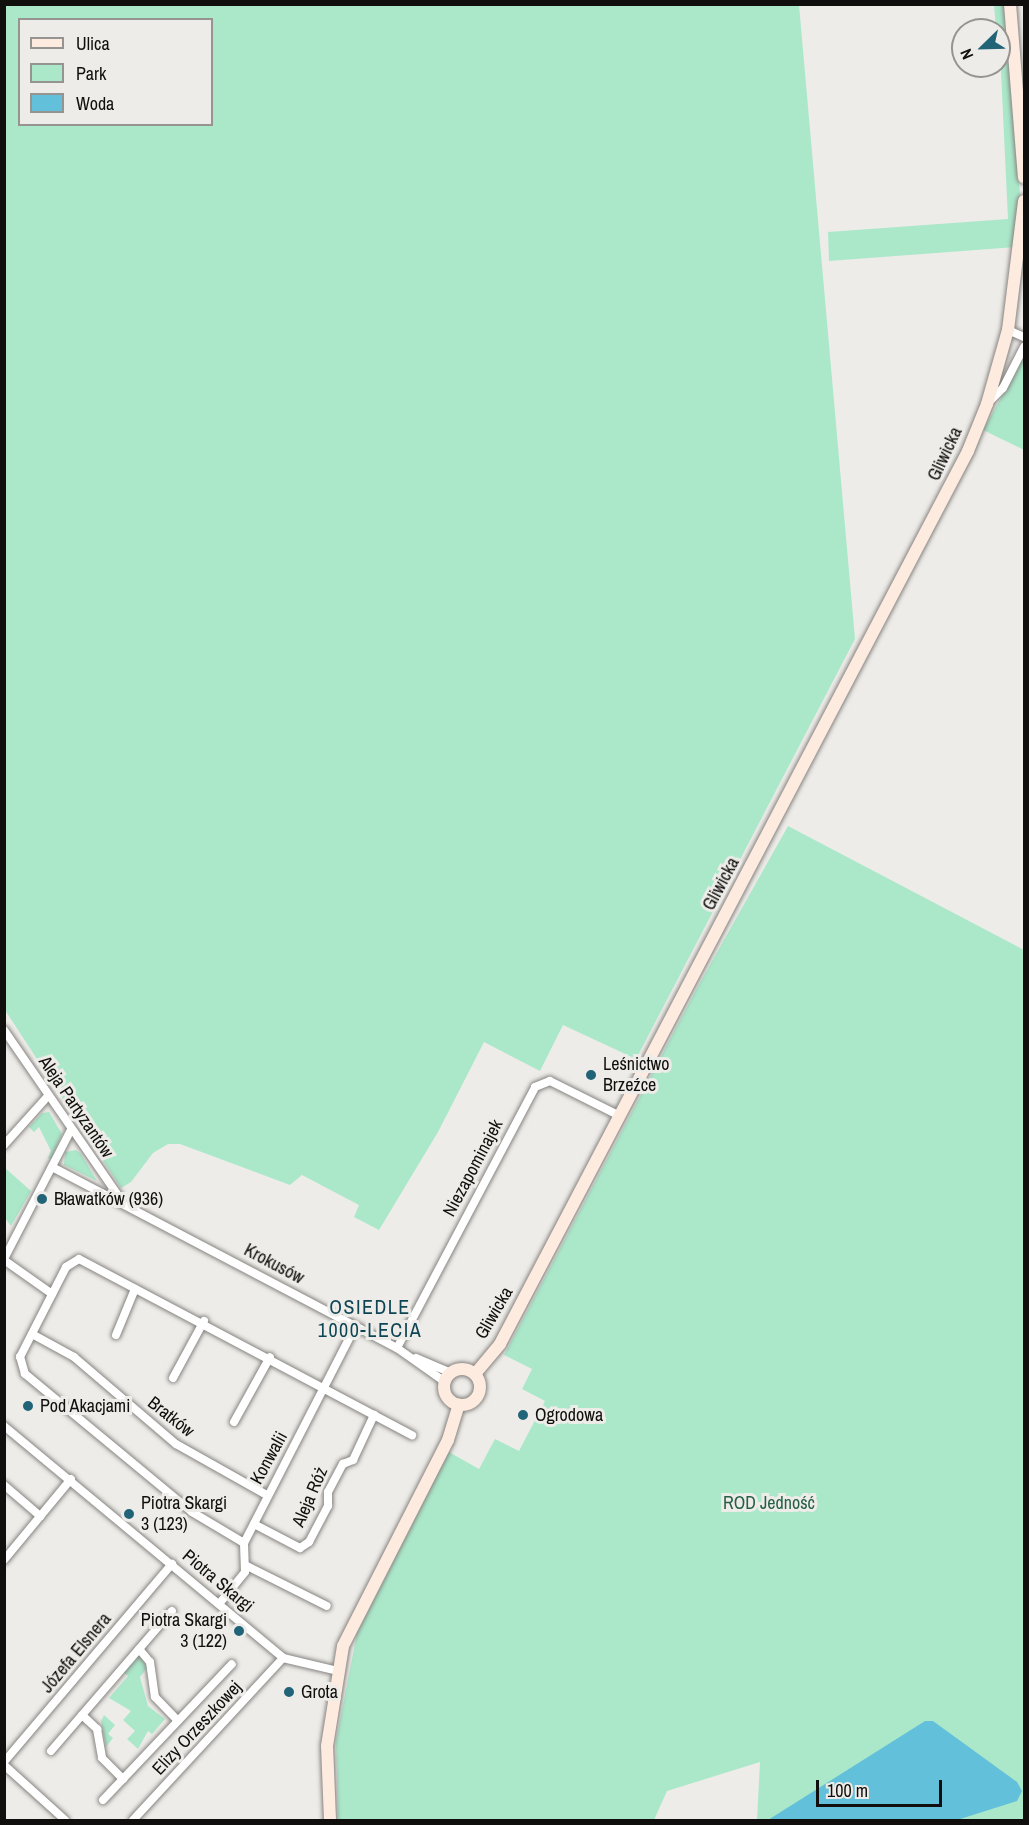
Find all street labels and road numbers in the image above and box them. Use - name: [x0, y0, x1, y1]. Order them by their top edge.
- street label: Gliwicka: [923, 424, 967, 484]
- street label: Gliwicka: [698, 854, 744, 914]
- street label: Aleja Partyzantów: [34, 1052, 118, 1162]
- street label: Niezapominajek: [438, 1116, 508, 1220]
- street label: Krokusów: [240, 1239, 308, 1289]
- street label: Gliwicka: [470, 1283, 518, 1343]
- street label: Bratków: [143, 1392, 199, 1442]
- street label: Konwalii: [246, 1428, 292, 1488]
- street label: Aleja Róż: [288, 1464, 332, 1530]
- street label: Piotra Skargi: [178, 1545, 258, 1617]
- street label: Józefa Elsnera: [36, 1609, 116, 1697]
- street label: Elizy Orzeszkowej: [148, 1677, 246, 1779]

